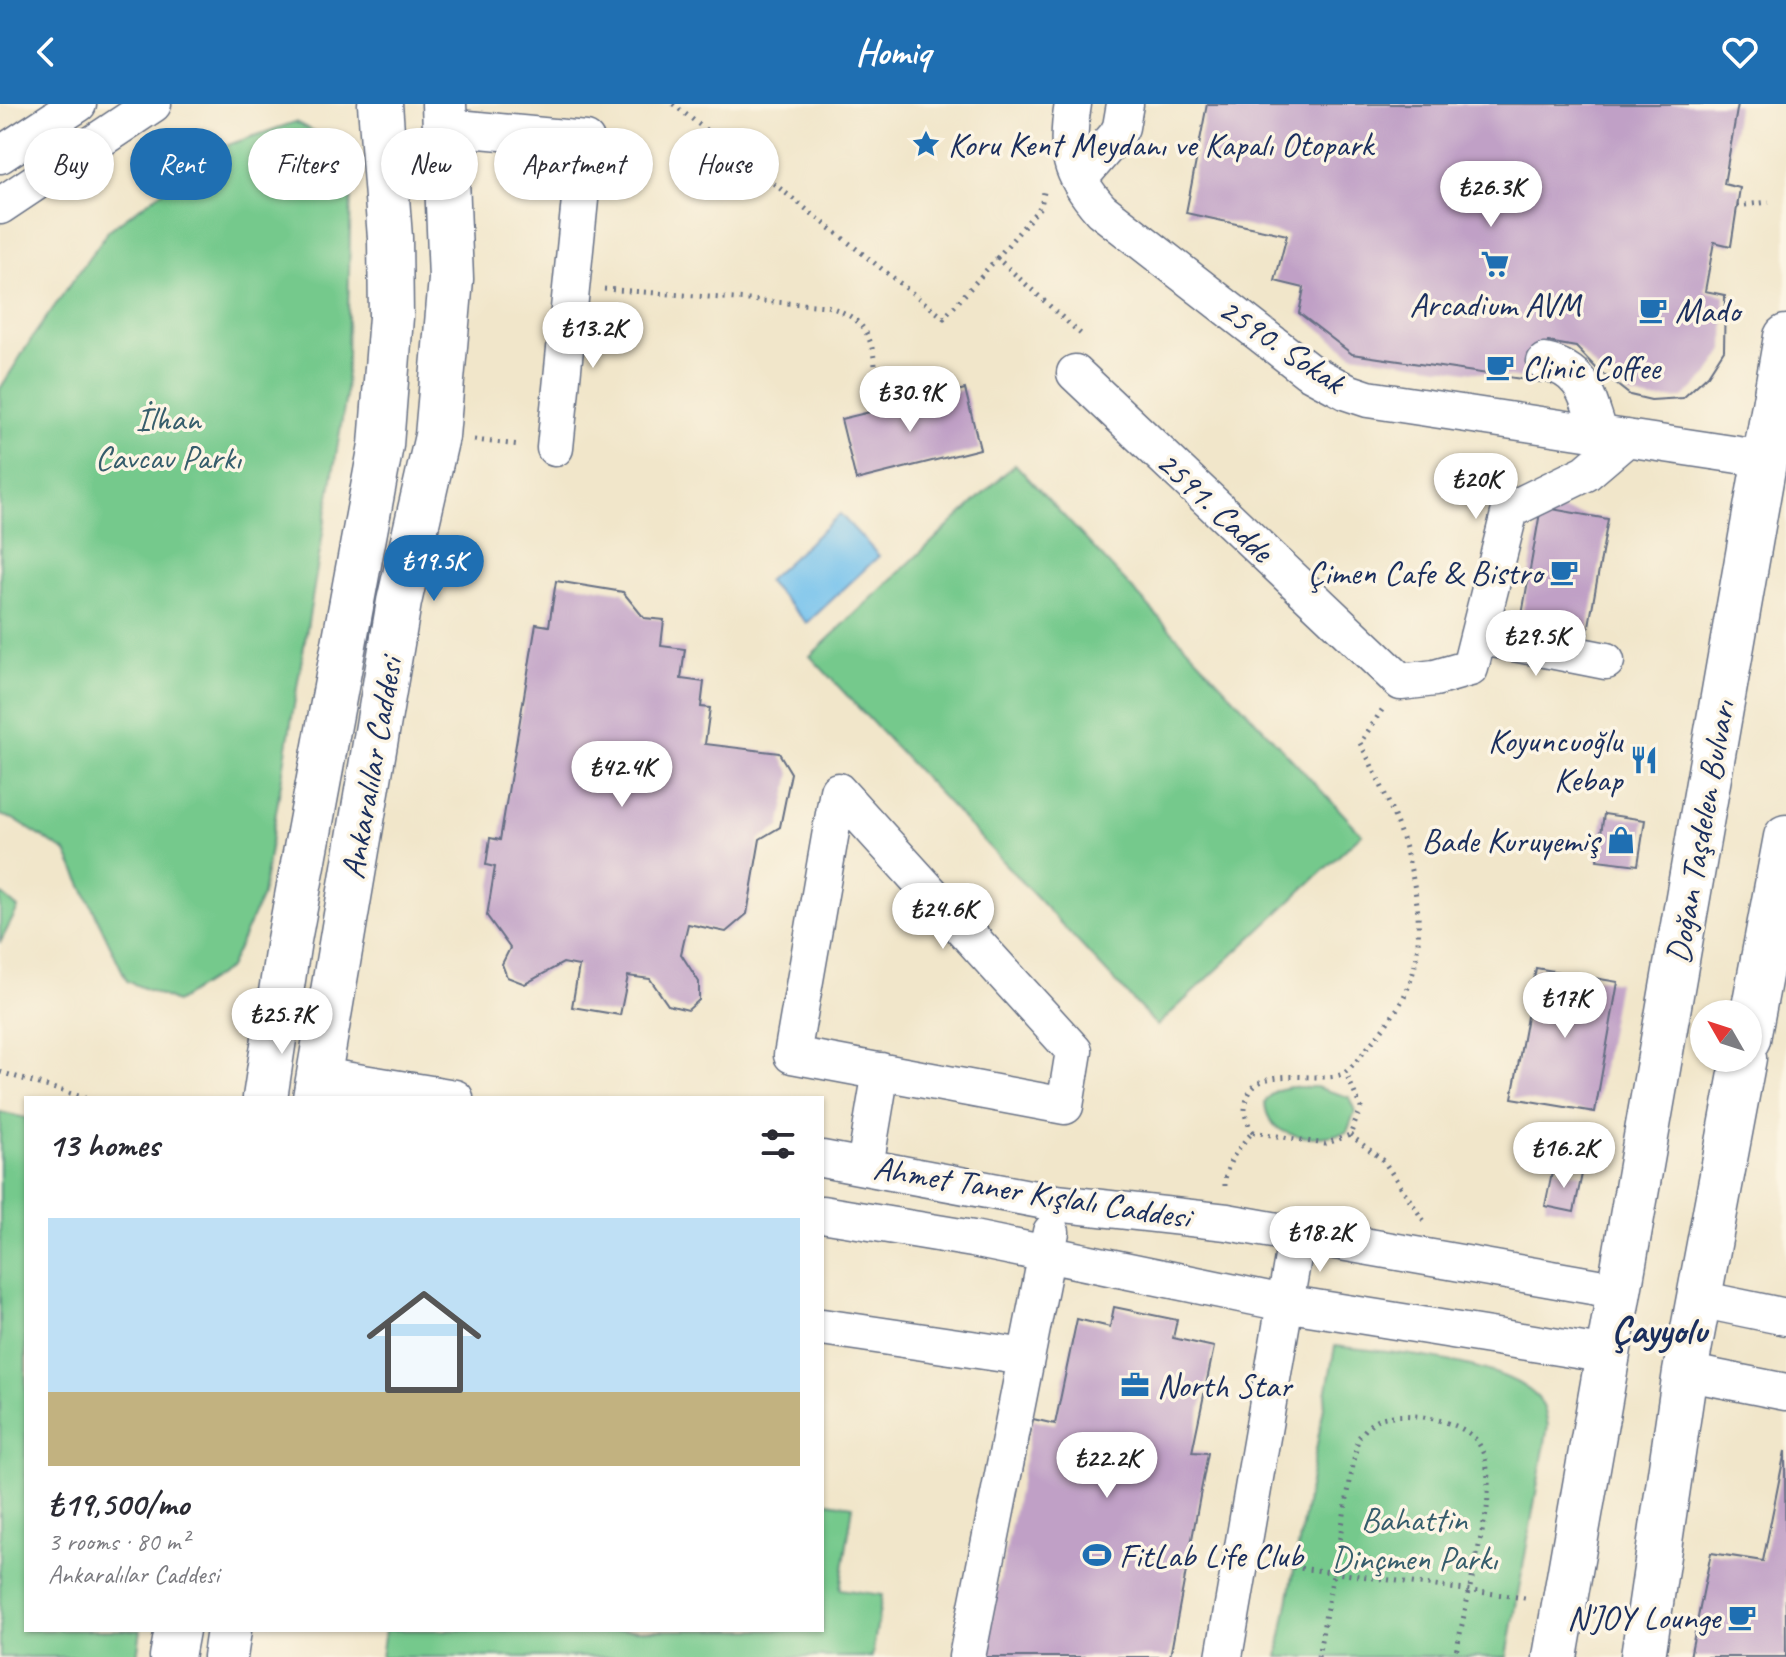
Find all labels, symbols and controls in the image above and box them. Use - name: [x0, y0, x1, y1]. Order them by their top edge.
- text: Homiq: [856, 29, 930, 75]
- icon: back: [24, 30, 68, 74]
- icon: heart: [1718, 30, 1762, 74]
- place label: Koru Kent Meydanı ve Kapalı Otopark: [948, 123, 1376, 166]
- chip: Buy: [24, 128, 114, 200]
- chip: Rent: [130, 128, 232, 200]
- chip: Filters: [248, 128, 365, 200]
- chip: New: [381, 128, 478, 200]
- chip: Apartment: [494, 128, 653, 200]
- chip: House: [669, 128, 779, 200]
- place icon: Koru Kent Meydanı ve Kapalı Otopark: [911, 129, 941, 159]
- pin: ₺26.3K: [1426, 161, 1556, 229]
- text: ₺26.3K: [1458, 170, 1524, 203]
- supermarket icon: Arcadium AVM: [1480, 249, 1510, 279]
- place label: Arcadium AVM: [1409, 283, 1583, 326]
- street label: 2590. Sokak: [1211, 287, 1355, 404]
- place label: Mado: [1675, 289, 1744, 332]
- cafe icon: Mado: [1638, 295, 1668, 325]
- pin: ₺13.2K: [528, 302, 658, 370]
- text: ₺13.2K: [560, 311, 626, 344]
- place label: Clinic Coffee: [1522, 346, 1662, 389]
- cafe icon: Clinic Coffee: [1485, 352, 1515, 382]
- pin: ₺30.9K: [845, 366, 975, 434]
- text: ₺30.9K: [878, 375, 942, 408]
- park label: İlhan Cavcav Parkı: [95, 397, 243, 479]
- street label: 2591. Cadde: [1147, 441, 1284, 572]
- pin: ₺20K: [1429, 453, 1523, 521]
- text: ₺20K: [1452, 462, 1500, 495]
- pin: ₺19.5K: [369, 535, 499, 603]
- text: ₺19.5K: [402, 544, 466, 577]
- place label: Çimen Cafe & Bistro: [1308, 551, 1546, 594]
- cafe icon: Çimen Cafe & Bistro: [1549, 557, 1579, 587]
- pin: ₺29.5K: [1471, 610, 1601, 678]
- text: ₺29.5K: [1504, 619, 1568, 652]
- street label: Ankaralılar Caddesi: [330, 651, 412, 882]
- street label: Doğan Taşdelen Bulvarı: [1656, 696, 1745, 967]
- place label: Koyuncuoğlu Kebap: [1488, 719, 1624, 801]
- pin: ₺42.4K: [557, 741, 687, 809]
- restaurant icon: Koyuncuoğlu Kebap: [1629, 745, 1659, 775]
- text: ₺42.4K: [589, 750, 655, 783]
- place label: Bade Kuruyemiş: [1422, 819, 1602, 862]
- shop icon: Bade Kuruyemiş: [1606, 825, 1636, 855]
- pin: ₺24.6K: [878, 883, 1008, 951]
- text: ₺24.6K: [910, 892, 976, 925]
- pin: ₺17K: [1518, 972, 1612, 1040]
- text: ₺17K: [1541, 981, 1589, 1014]
- pin: ₺25.7K: [217, 988, 347, 1056]
- text: ₺25.7K: [250, 997, 314, 1030]
- north arrow: [1690, 1000, 1762, 1072]
- map controls: [1690, 1000, 1762, 1072]
- icon: filters: [756, 1122, 800, 1166]
- pin: ₺16.2K: [1499, 1122, 1629, 1190]
- text: 13 homes: [48, 1123, 159, 1166]
- text: ₺16.2K: [1531, 1131, 1597, 1164]
- street label: Ahmet Taner Kışlalı Caddesi: [871, 1146, 1198, 1239]
- pin: ₺18.2K: [1255, 1206, 1385, 1274]
- text: ₺18.2K: [1287, 1215, 1353, 1248]
- icon: home: [352, 1270, 496, 1414]
- district label: Çayyolu: [1611, 1307, 1709, 1354]
- place label: North Star: [1157, 1364, 1294, 1407]
- office icon: North Star: [1120, 1370, 1150, 1400]
- pin: ₺22.2K: [1042, 1432, 1172, 1500]
- text: ₺22.2K: [1074, 1441, 1140, 1474]
- text: ₺19,500/mo: [48, 1482, 189, 1525]
- park label: Bahattin Dinçmen Parkı: [1331, 1498, 1499, 1580]
- text: 3 rooms · 80 m²: [48, 1525, 189, 1558]
- place label: FitLab Life Club: [1119, 1534, 1305, 1577]
- sports icon: FitLab Life Club: [1082, 1540, 1112, 1570]
- text: Ankaralılar Caddesi: [48, 1558, 219, 1591]
- place label: N'JOY Lounge: [1567, 1596, 1722, 1639]
- cafe icon: N'JOY Lounge: [1727, 1602, 1757, 1632]

